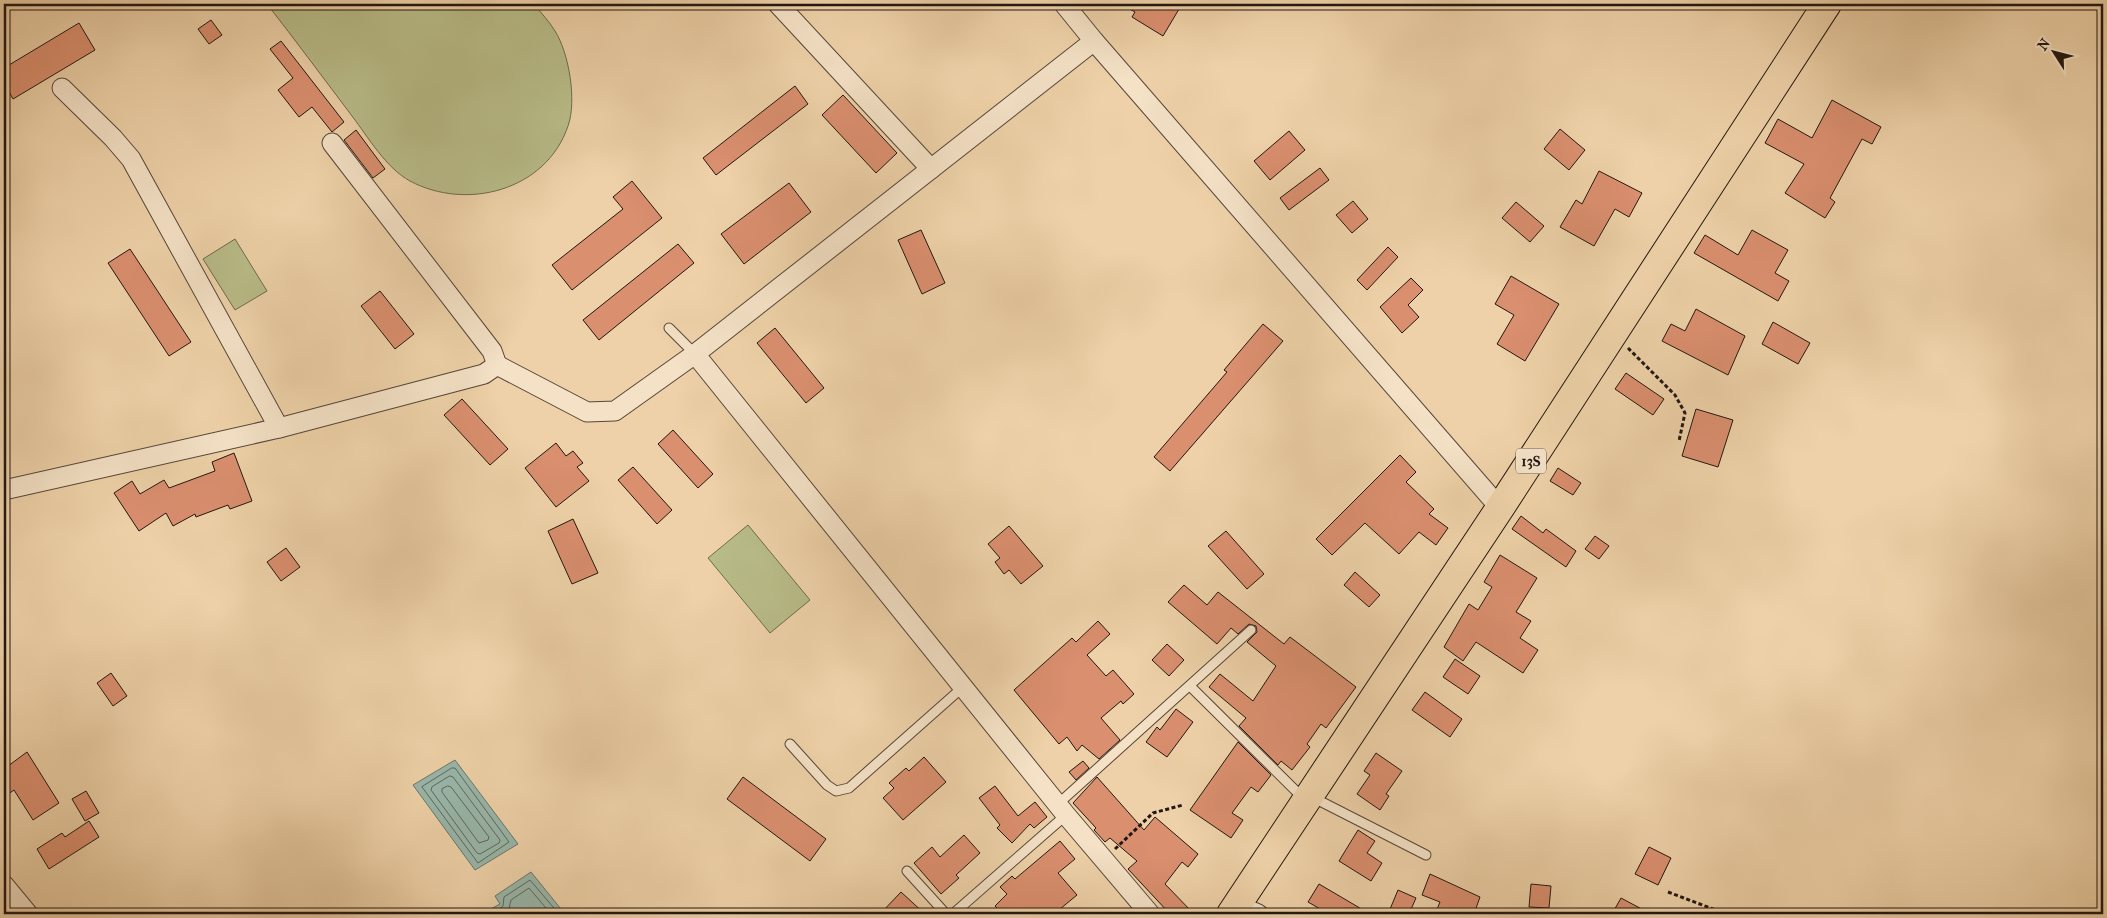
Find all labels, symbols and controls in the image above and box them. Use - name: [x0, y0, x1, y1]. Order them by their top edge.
- north arrow: [2030, 28, 2080, 78]
- text: N: [2034, 35, 2054, 54]
- road number: 13S: [1516, 448, 1546, 474]

